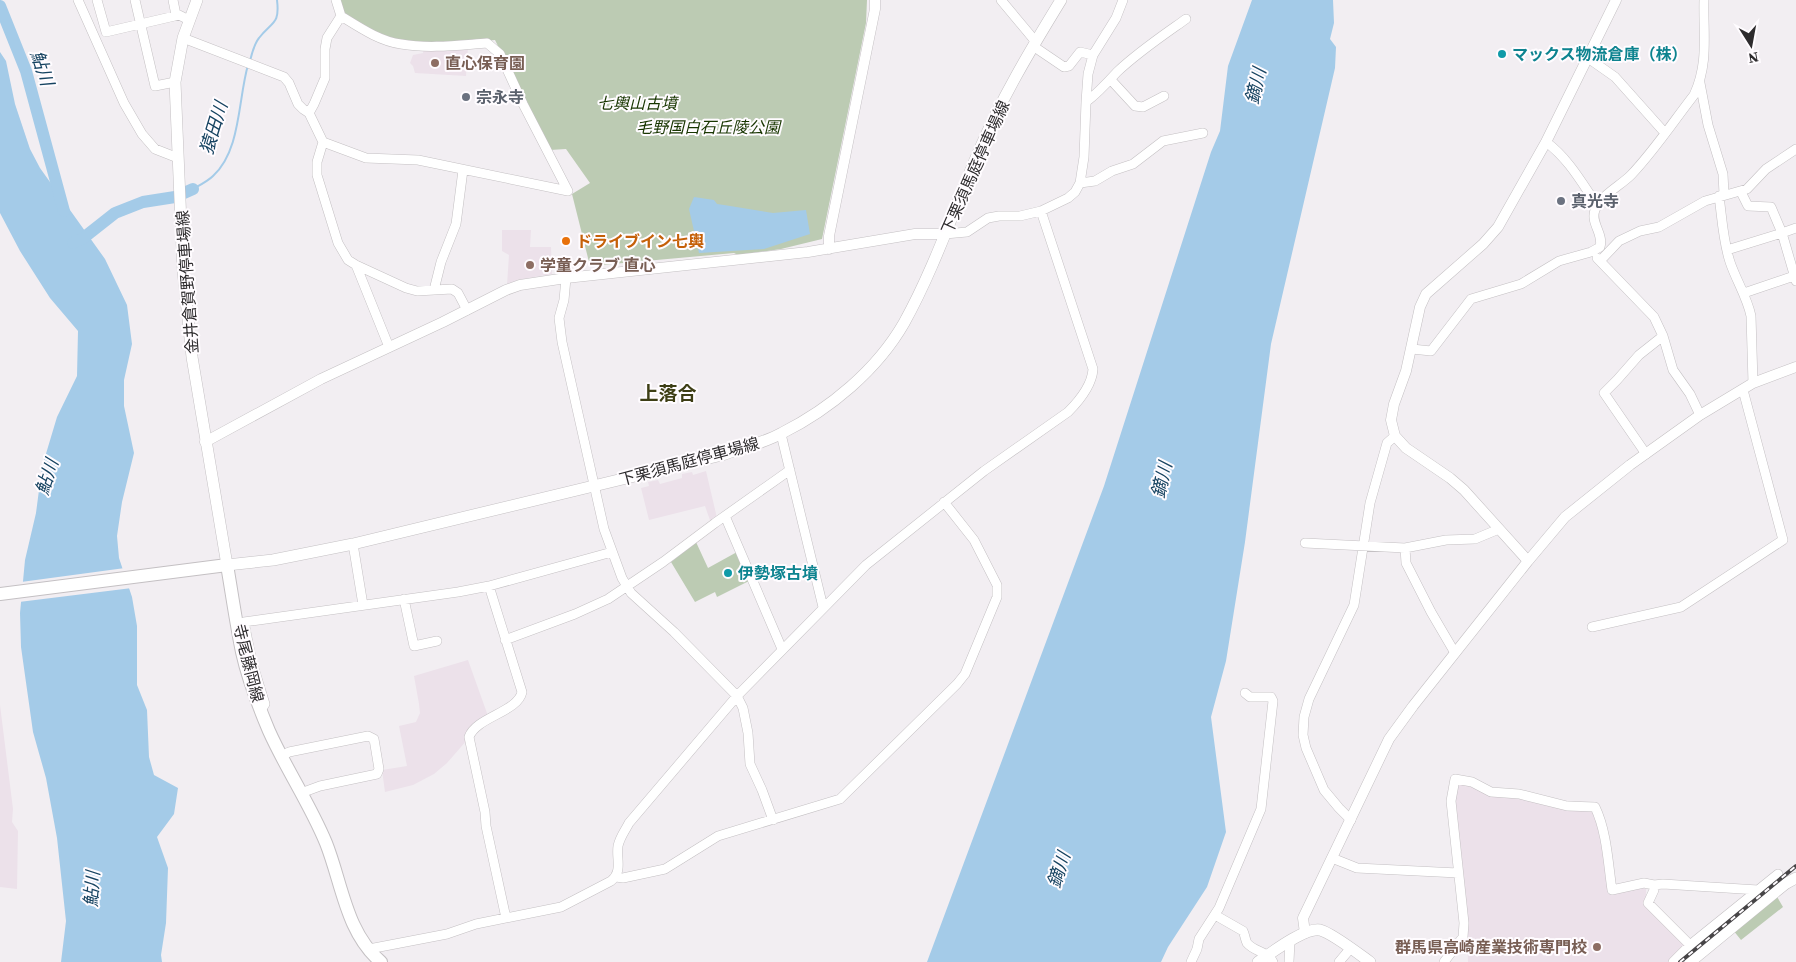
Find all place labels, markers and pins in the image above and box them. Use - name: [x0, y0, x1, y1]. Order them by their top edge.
- place label: マックス物流倉庫（株）: [1512, 43, 1688, 65]
- marker: マックス物流倉庫（株）: [1496, 48, 1508, 60]
- place label: 直心保育園: [445, 52, 525, 74]
- marker: 直心保育園: [429, 57, 441, 69]
- place label: 宗永寺: [476, 86, 524, 108]
- marker: 宗永寺: [460, 91, 472, 103]
- place label: 真光寺: [1571, 190, 1619, 212]
- marker: 真光寺: [1555, 195, 1567, 207]
- place label: ドライブイン七輿: [576, 230, 704, 252]
- marker: ドライブイン七輿: [560, 235, 572, 247]
- place label: 学童クラブ 直心: [540, 254, 655, 276]
- marker: 学童クラブ 直心: [524, 259, 536, 271]
- place label: 伊勢塚古墳: [737, 562, 818, 584]
- marker: 伊勢塚古墳: [722, 567, 734, 579]
- place label: 群馬県高崎産業技術専門校: [1395, 936, 1587, 958]
- marker: 群馬県高崎産業技術専門校: [1591, 941, 1603, 953]

